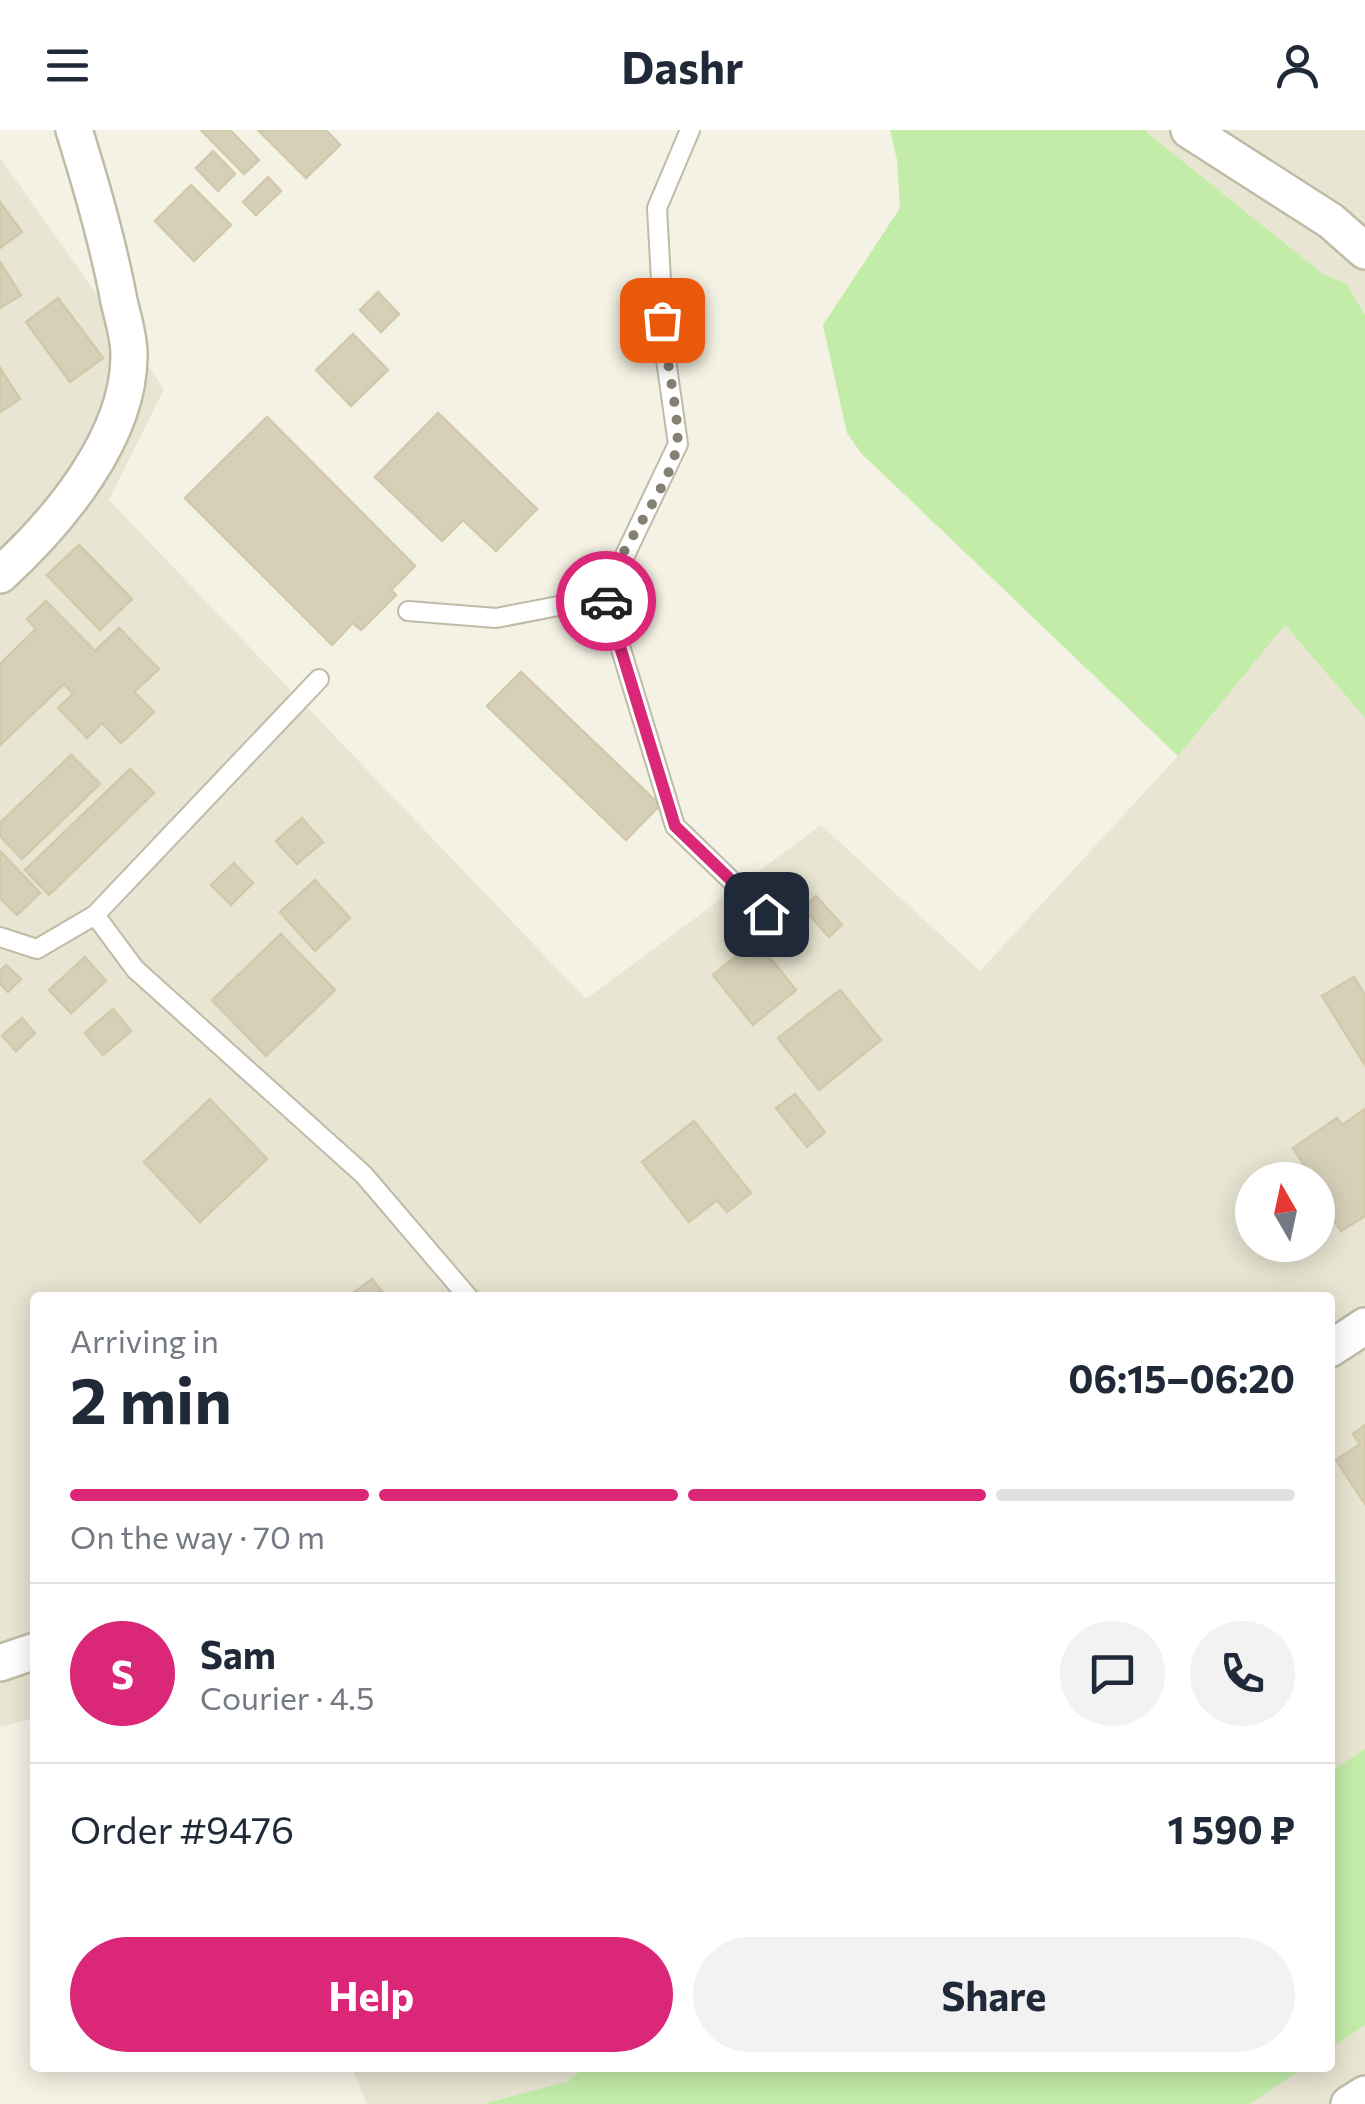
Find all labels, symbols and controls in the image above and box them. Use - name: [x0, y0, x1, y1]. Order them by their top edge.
- icon: menu: [40, 38, 95, 93]
- text: Dashr: [621, 38, 744, 93]
- icon: person: [1270, 38, 1325, 93]
- pin: [620, 278, 705, 363]
- icon: bag: [635, 293, 690, 348]
- courier: [556, 551, 656, 651]
- icon: car: [579, 574, 634, 629]
- pin: [724, 872, 809, 957]
- icon: home: [739, 887, 794, 942]
- north arrow: [1235, 1162, 1335, 1262]
- map controls: [1235, 1162, 1335, 1262]
- text: Arriving in: [70, 1320, 219, 1360]
- text: 06:15–06:20: [1068, 1354, 1295, 1401]
- text: 2 min: [70, 1358, 232, 1437]
- text: On the way · 70 m: [70, 1516, 325, 1556]
- button: chat: [1060, 1621, 1165, 1726]
- button: phone: [1190, 1621, 1295, 1726]
- text: Sam: [200, 1630, 276, 1677]
- text: S: [111, 1650, 134, 1697]
- text: Courier · 4.5: [200, 1677, 374, 1717]
- text: Order #9476: [70, 1805, 294, 1852]
- text: 1 590 ₽: [1167, 1805, 1295, 1852]
- button: Help: [70, 1937, 673, 2052]
- button: Share: [693, 1937, 1295, 2052]

